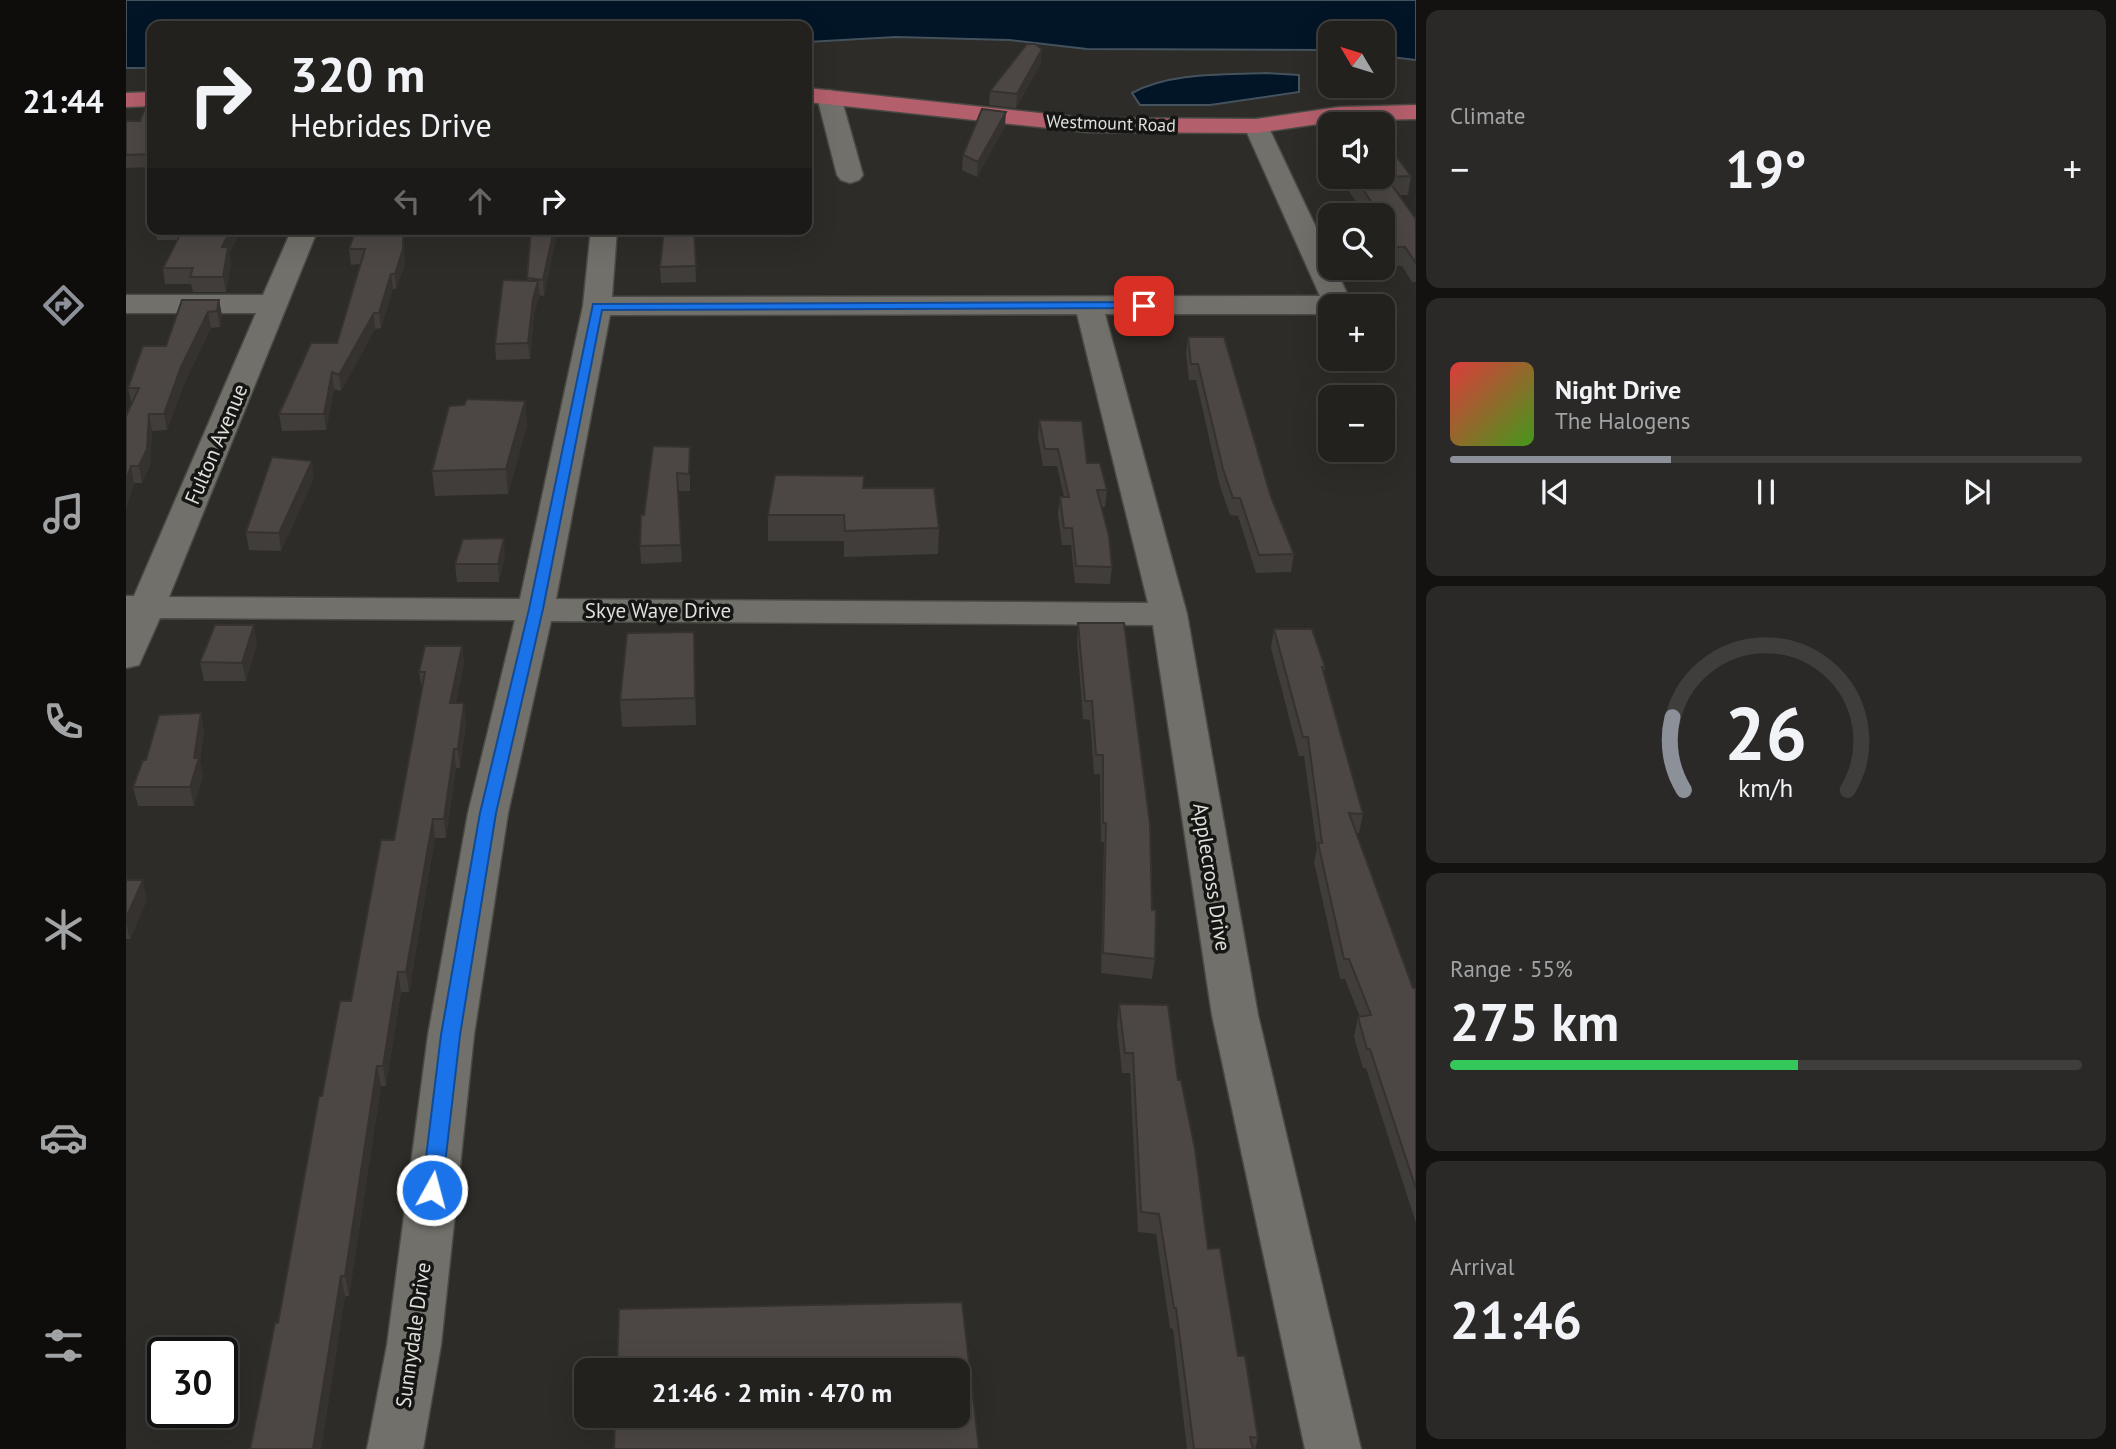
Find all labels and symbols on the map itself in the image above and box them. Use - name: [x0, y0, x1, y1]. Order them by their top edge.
- north arrow: [1318, 21, 1395, 98]
- street label: Westmount Road: [1046, 109, 1176, 137]
- pin: [1114, 276, 1174, 336]
- street label: Fulton Avenue: [178, 380, 254, 508]
- street label: Skye Waye Drive: [585, 597, 731, 624]
- street label: Applecross Drive: [1187, 801, 1237, 953]
- position arrow: [395, 1153, 469, 1227]
- street label: Sunnydale Drive: [389, 1261, 437, 1409]
- speed limit sign: 30: [147, 1337, 238, 1428]

